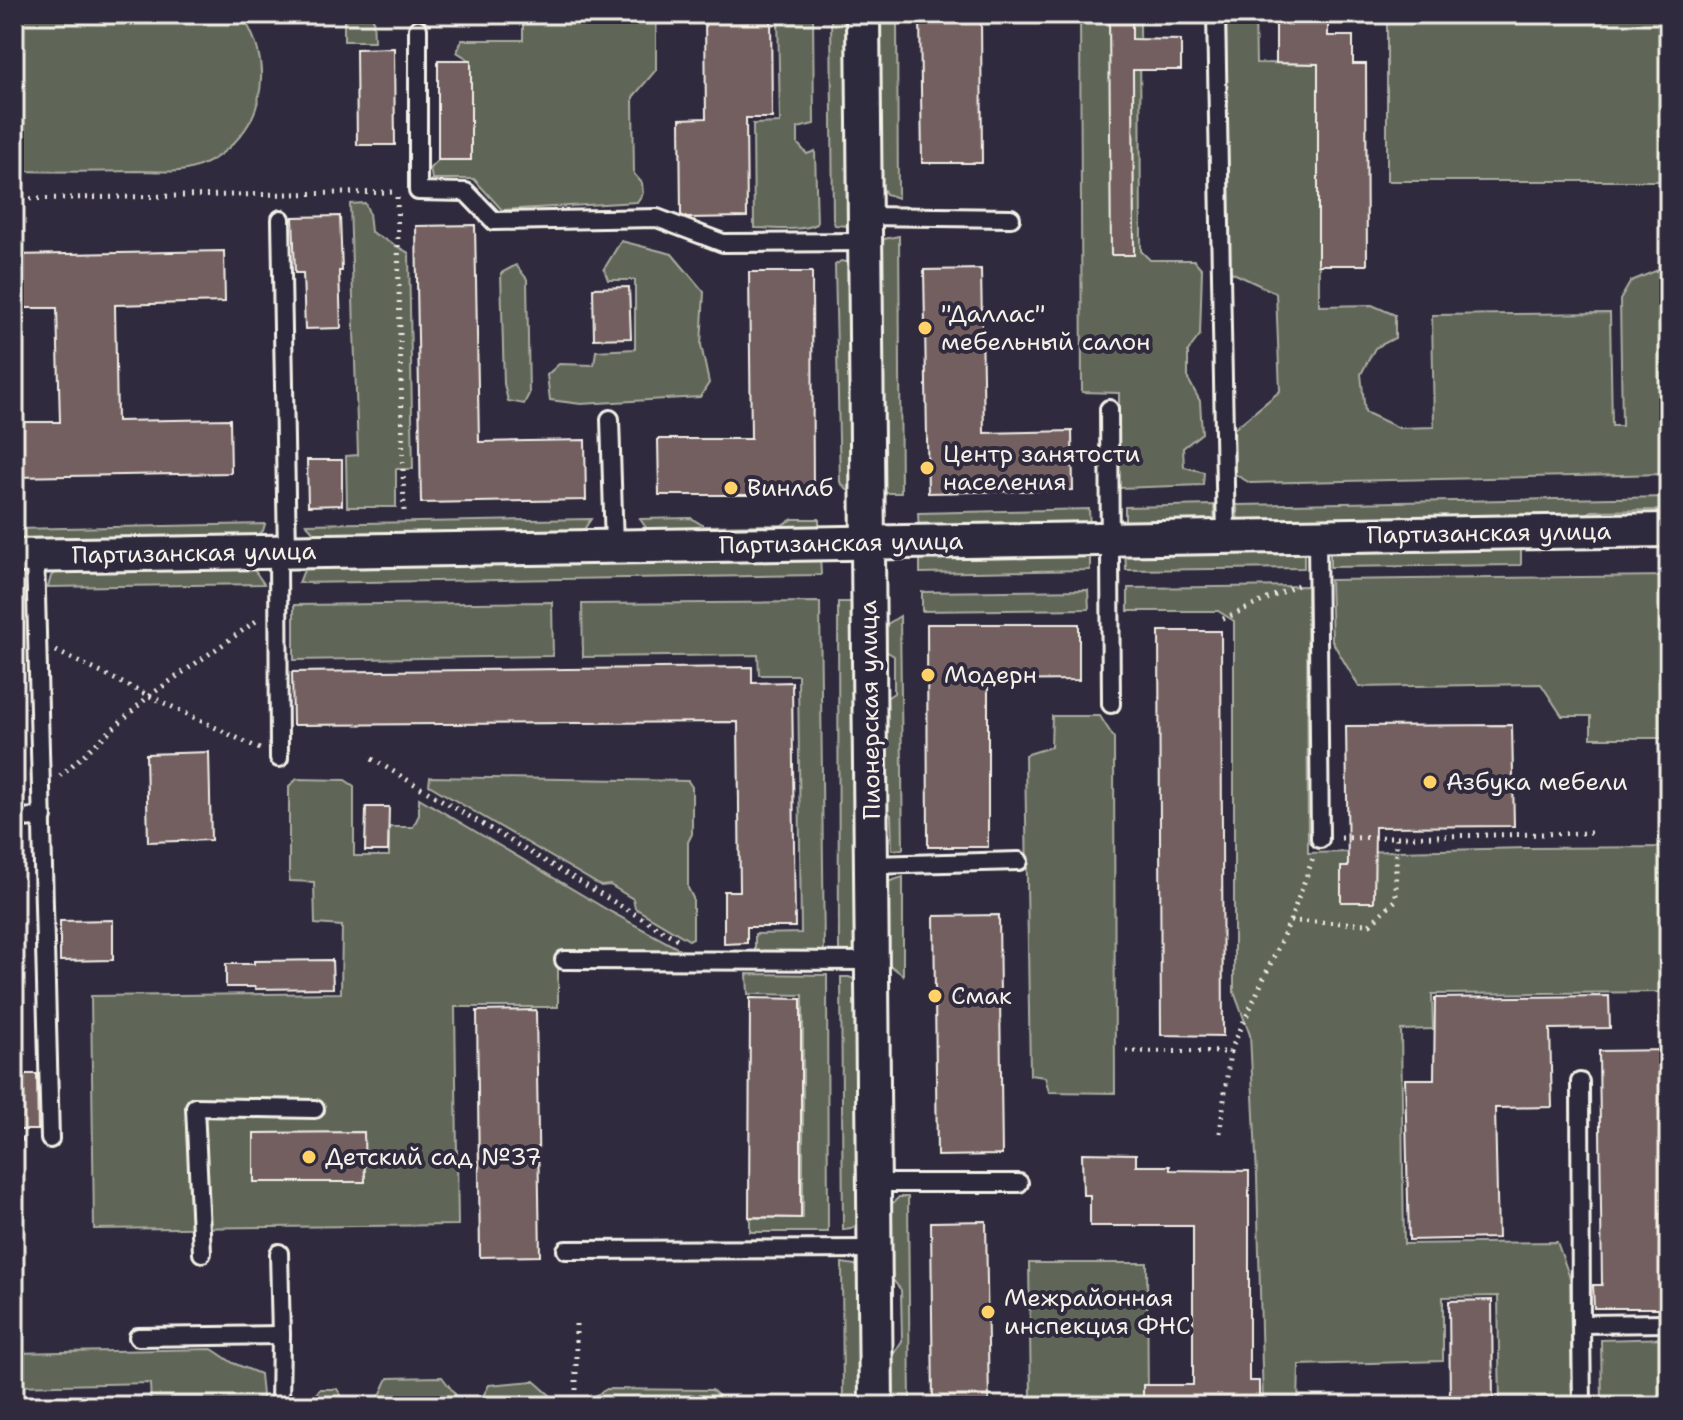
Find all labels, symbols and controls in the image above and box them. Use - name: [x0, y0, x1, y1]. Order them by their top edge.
- place label: "Даллас" мебельный салон: [941, 298, 1150, 358]
- marker: "Даллас" мебельный салон: [916, 319, 934, 337]
- place label: Центр занятости населения: [943, 438, 1140, 498]
- marker: Центр занятости населения: [918, 459, 936, 477]
- place label: Винлаб: [747, 472, 833, 504]
- marker: Винлаб: [722, 479, 740, 497]
- street label: Партизанская улица: [1367, 515, 1612, 551]
- street label: Партизанская улица: [719, 525, 964, 561]
- street label: Партизанская улица: [72, 535, 317, 571]
- street label: Пионерская улица: [852, 600, 888, 820]
- place label: Модерн: [944, 659, 1037, 691]
- marker: Модерн: [919, 666, 937, 684]
- place label: Азбука мебели: [1446, 766, 1628, 798]
- marker: Азбука мебели: [1421, 773, 1439, 791]
- place label: Смак: [951, 980, 1012, 1012]
- marker: Смак: [926, 987, 944, 1005]
- place label: Детский сад №37: [325, 1141, 542, 1173]
- marker: Детский сад №37: [300, 1148, 318, 1166]
- place label: Межрайонная инспекция ФНС: [1004, 1282, 1191, 1342]
- marker: Межрайонная инспекция ФНС: [979, 1303, 997, 1321]

